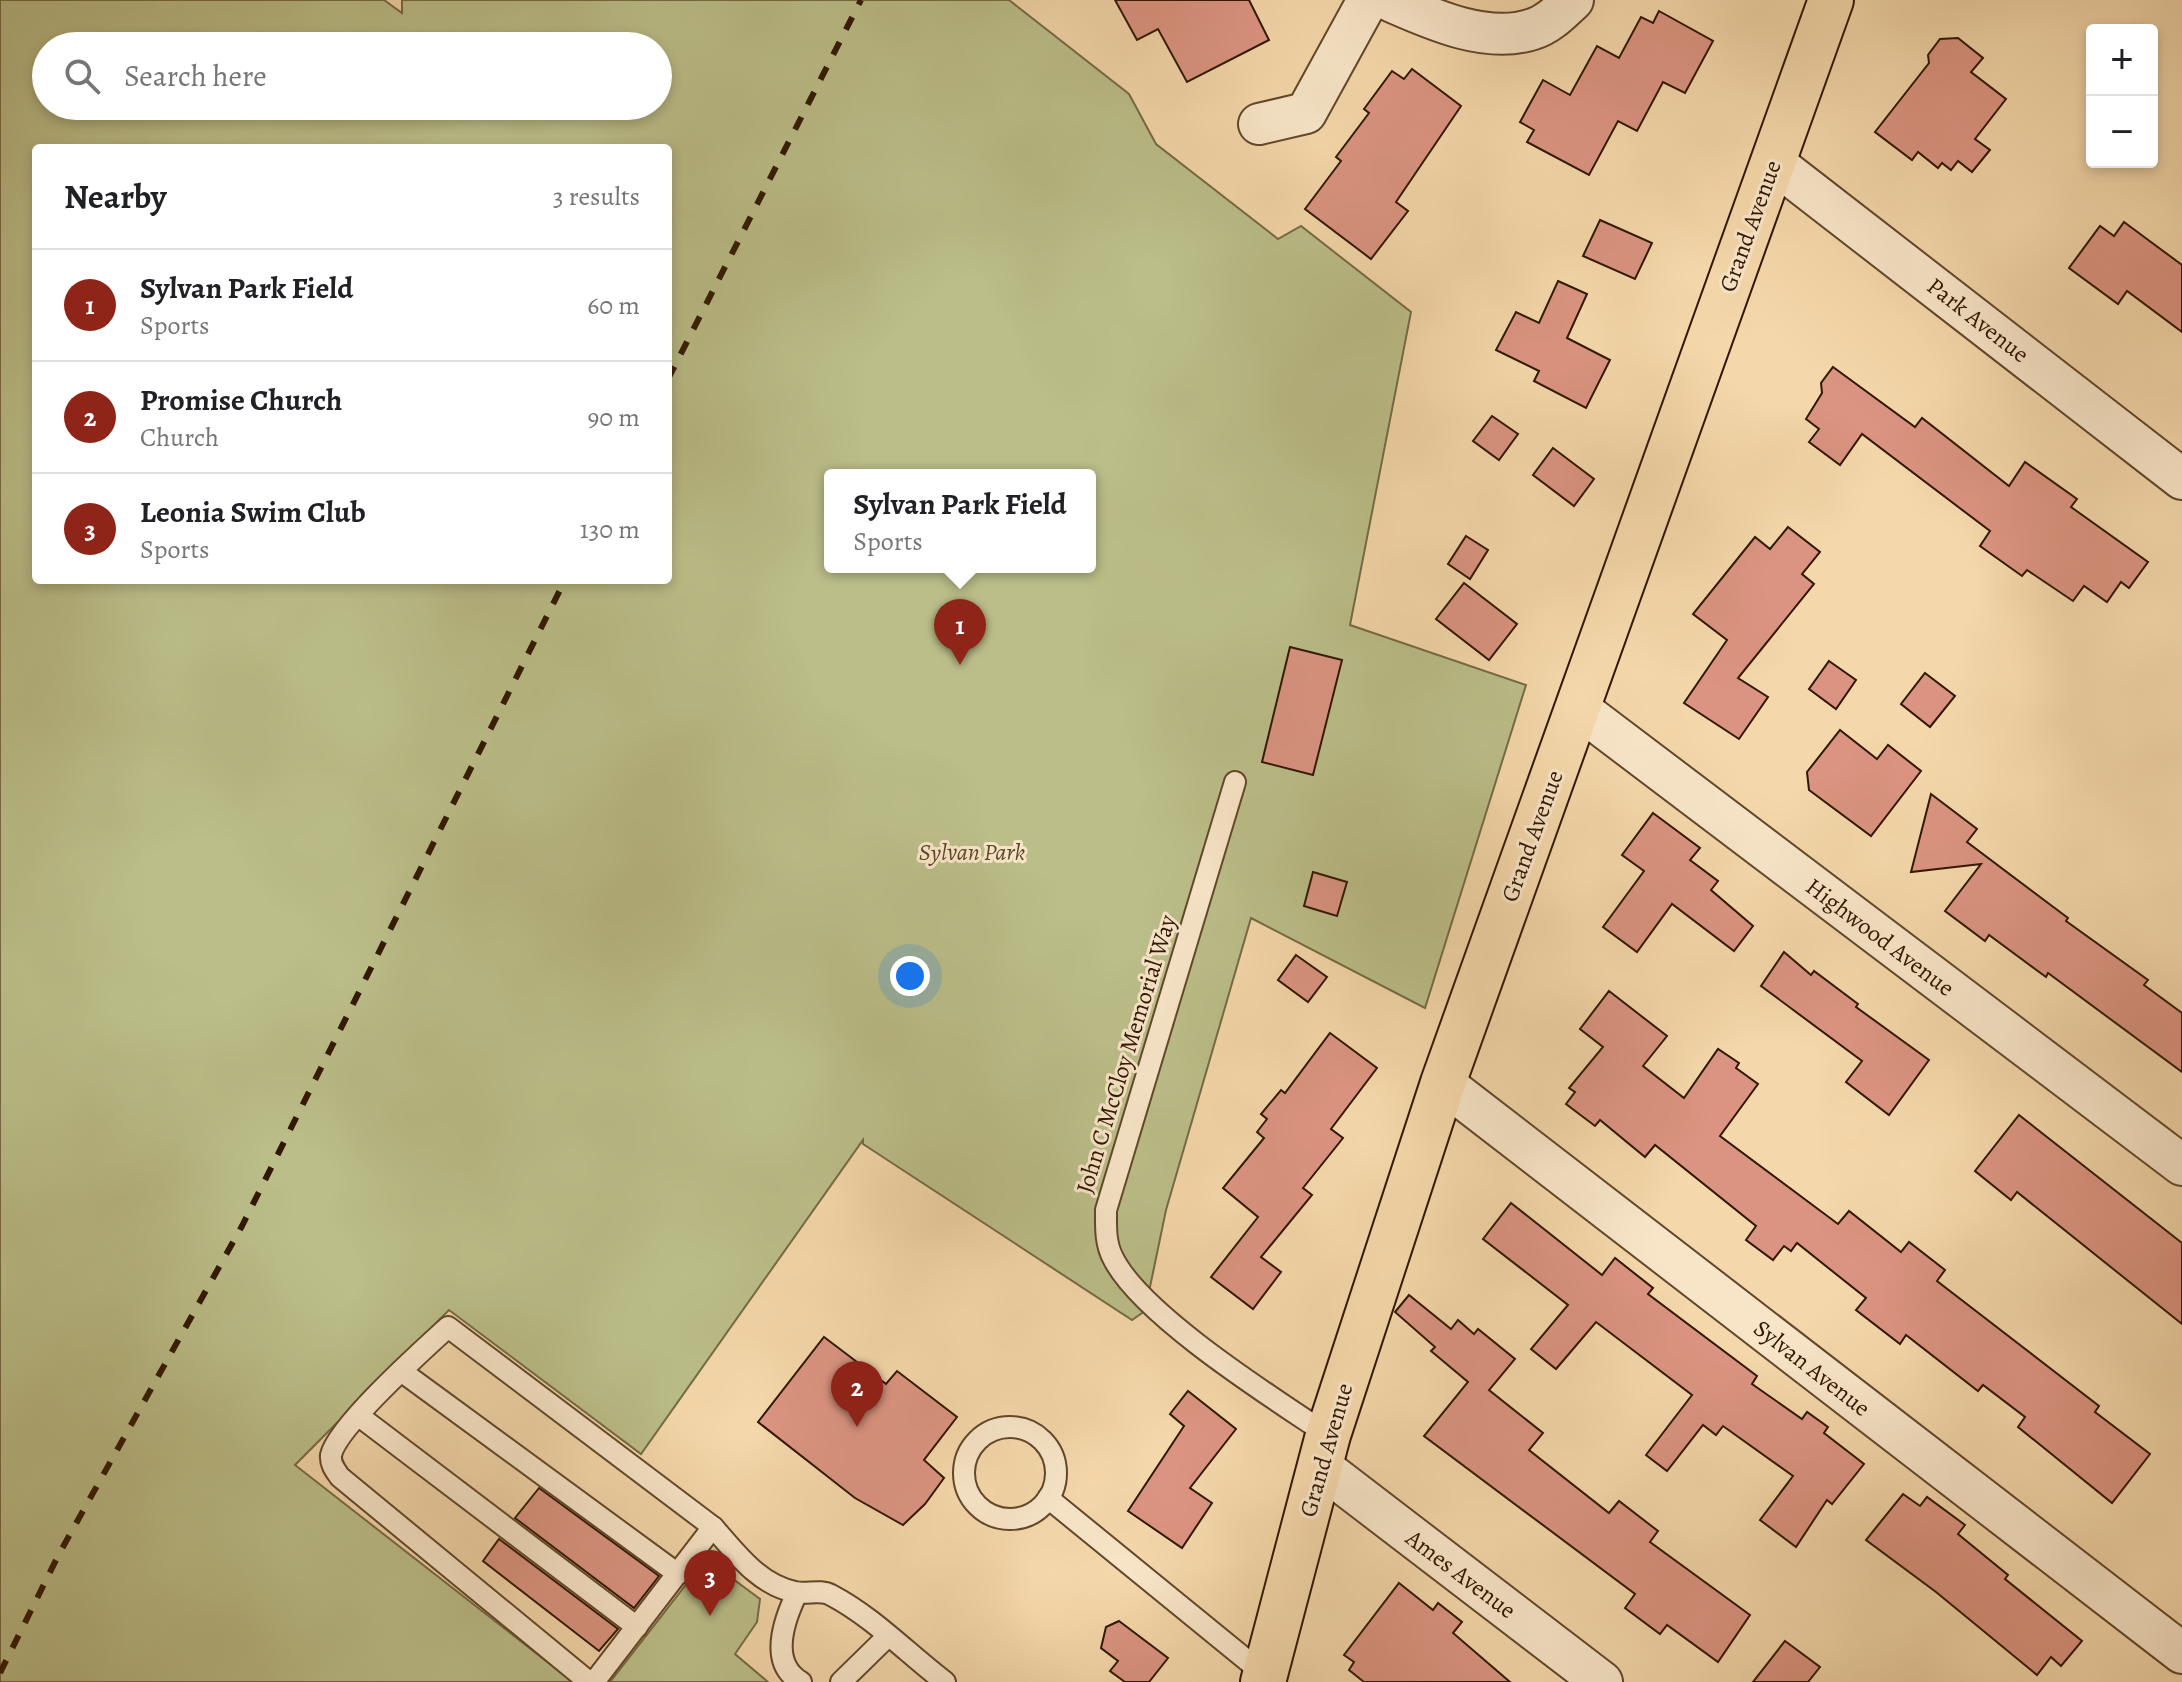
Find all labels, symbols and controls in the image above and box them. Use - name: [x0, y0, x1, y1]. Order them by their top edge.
- map controls: [2086, 24, 2158, 168]
- button: +: [2086, 24, 2158, 96]
- search box: [32, 32, 672, 120]
- icon: search: [60, 54, 104, 98]
- text: Search here: [124, 56, 267, 96]
- button: −: [2086, 96, 2158, 168]
- street label: Grand Avenue: [1711, 156, 1789, 296]
- text: Nearby: [64, 173, 167, 220]
- text: 3 results: [553, 179, 640, 214]
- text: Sylvan Park Field: [140, 268, 353, 308]
- street label: Park Avenue: [1920, 270, 2036, 370]
- text: 1: [85, 288, 95, 323]
- text: 60 m: [587, 288, 640, 323]
- text: Sports: [140, 308, 209, 343]
- text: Promise Church: [140, 380, 342, 420]
- text: 2: [84, 400, 96, 435]
- text: 90 m: [588, 400, 640, 435]
- text: Church: [140, 420, 219, 455]
- popup: [824, 469, 1096, 573]
- text: Sylvan Park Field: [853, 484, 1067, 524]
- text: Leonia Swim Club: [140, 492, 366, 532]
- text: 3: [84, 512, 96, 547]
- text: 130 m: [580, 512, 640, 547]
- text: Sports: [853, 524, 923, 559]
- text: Sports: [140, 532, 209, 567]
- pin: 1: [934, 599, 986, 665]
- street label: Grand Avenue: [1493, 766, 1571, 906]
- park label: Sylvan Park: [919, 836, 1026, 868]
- street label: Highwood Avenue: [1799, 870, 1961, 1004]
- street label: John C McCloy Memorial Way: [1068, 911, 1184, 1197]
- your location: [890, 956, 930, 996]
- street label: Sylvan Avenue: [1747, 1312, 1877, 1424]
- pin: 2: [831, 1361, 883, 1427]
- street label: Grand Avenue: [1292, 1379, 1360, 1521]
- street label: Ames Avenue: [1399, 1521, 1523, 1626]
- pin: 3: [684, 1550, 736, 1616]

